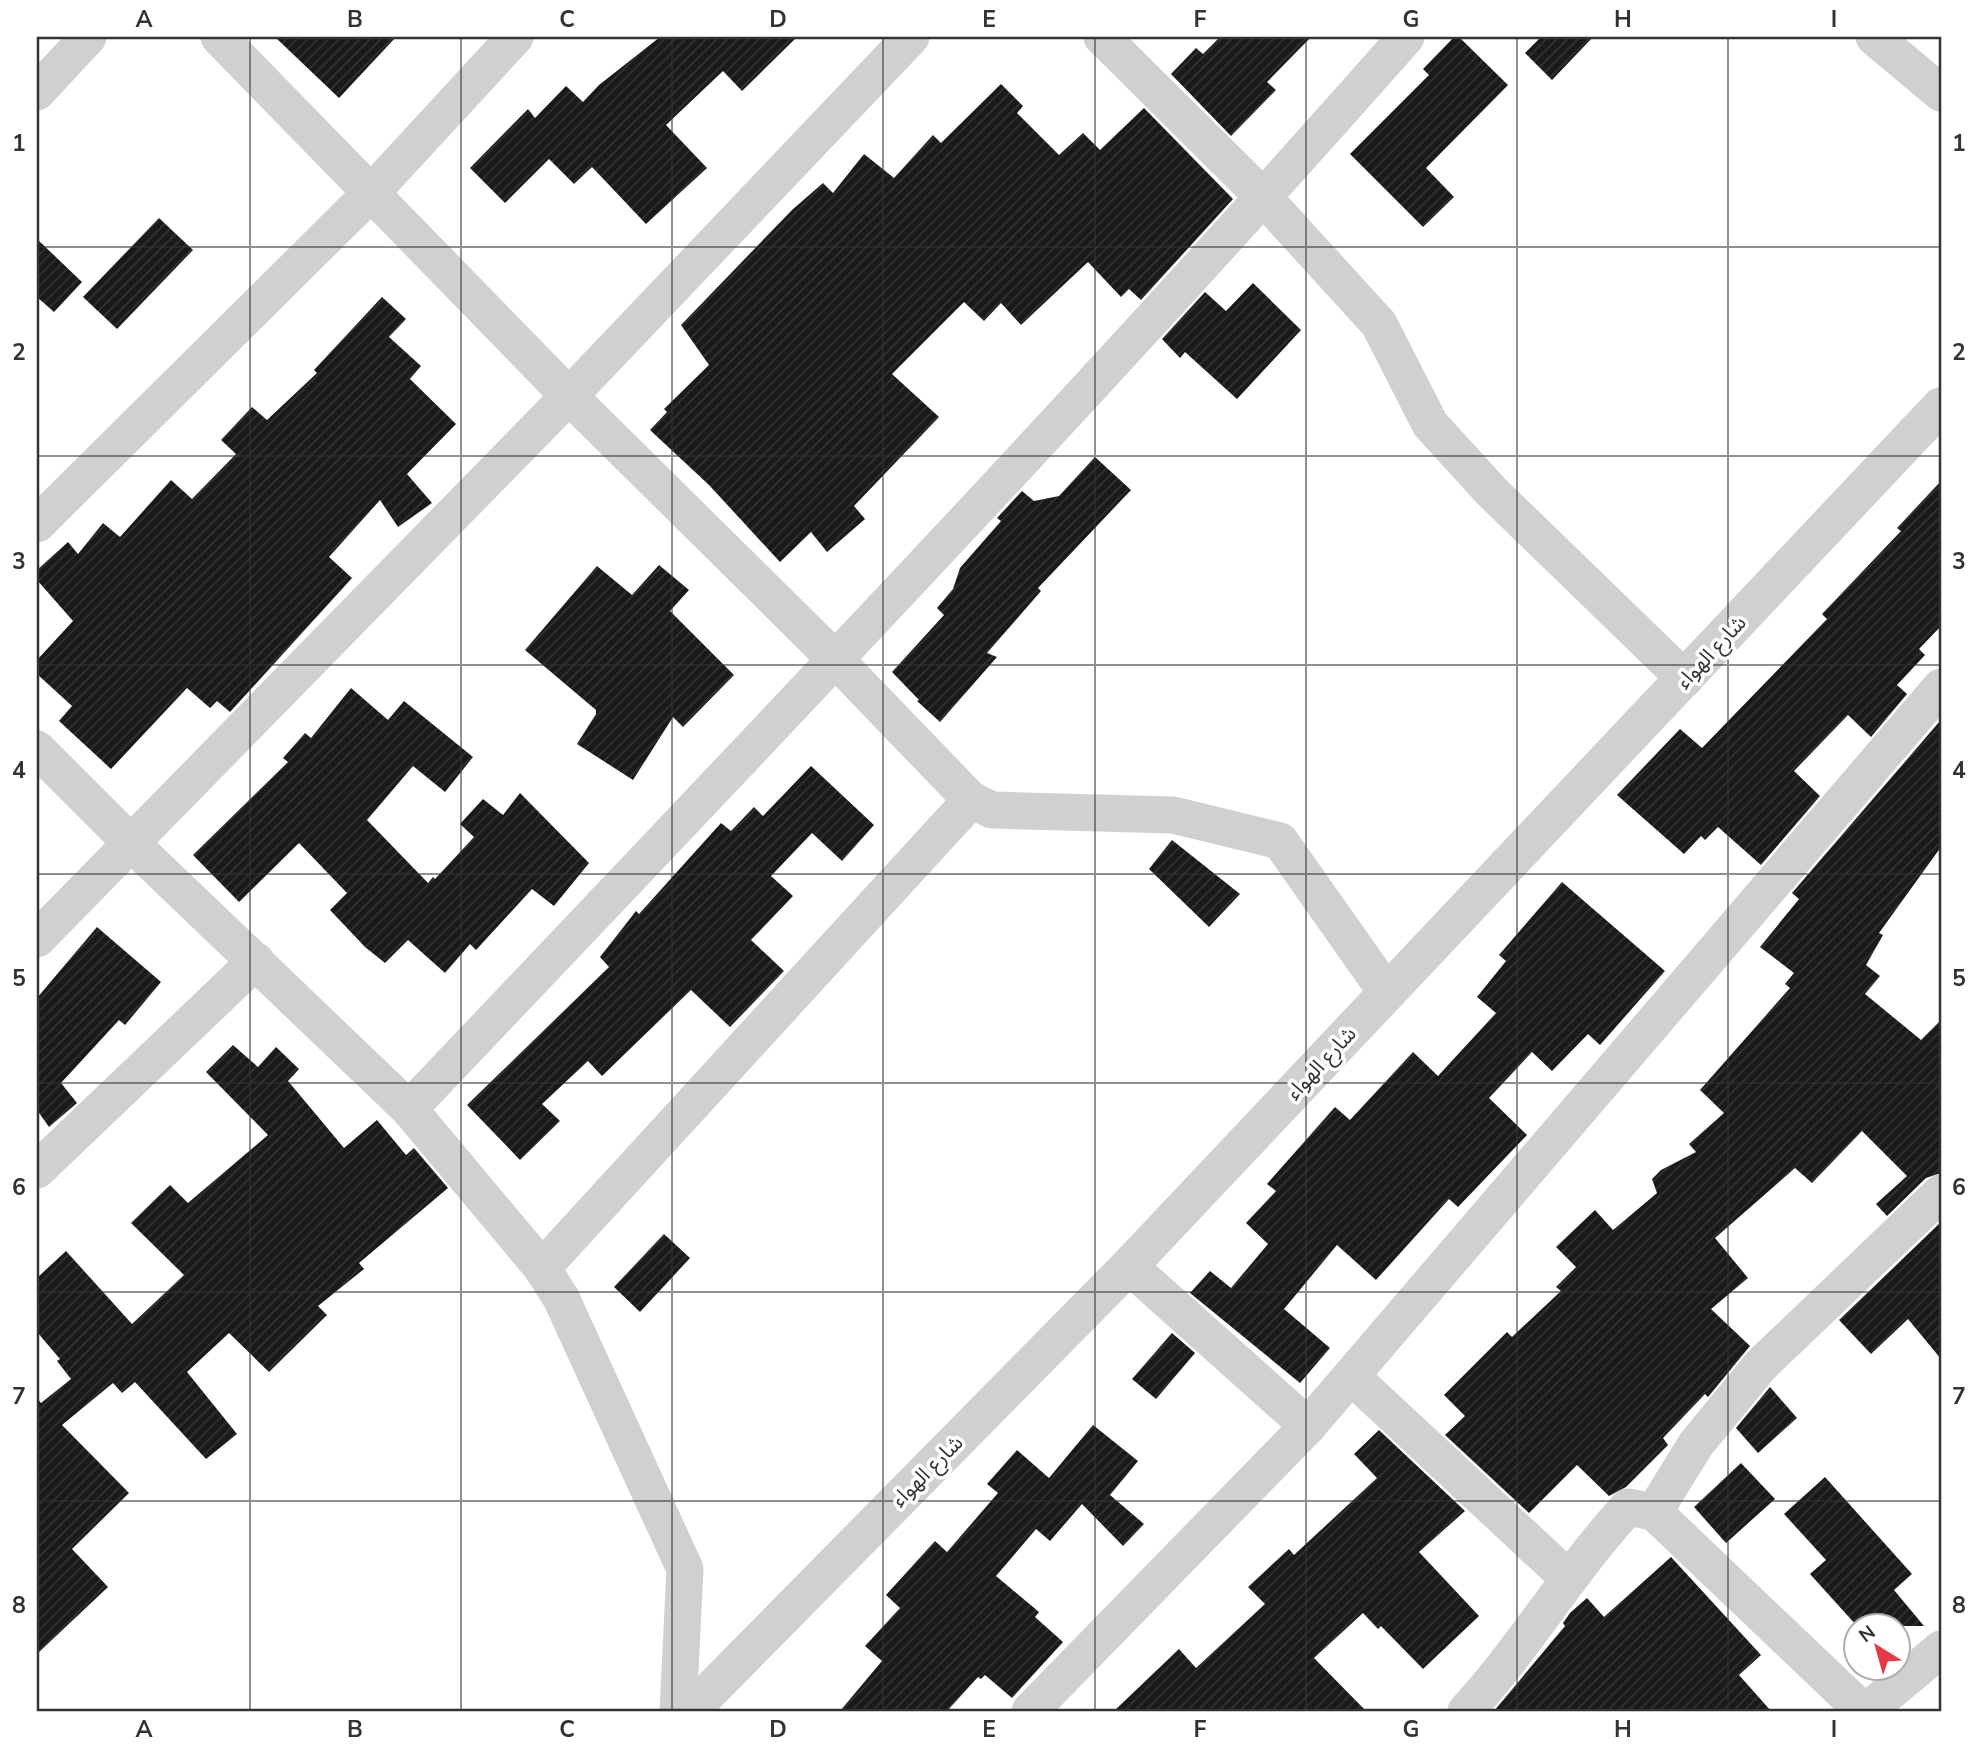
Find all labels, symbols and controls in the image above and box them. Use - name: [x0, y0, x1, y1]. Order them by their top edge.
- text: A: [135, 4, 153, 35]
- text: B: [347, 4, 363, 35]
- text: C: [559, 4, 575, 35]
- text: D: [769, 4, 787, 35]
- text: E: [982, 4, 996, 35]
- text: F: [1194, 4, 1207, 35]
- text: G: [1403, 4, 1419, 35]
- text: H: [1614, 4, 1632, 35]
- text: I: [1831, 4, 1837, 35]
- text: 1: [12, 128, 26, 159]
- text: 1: [1952, 128, 1966, 159]
- text: 2: [12, 337, 26, 368]
- text: 2: [1952, 337, 1966, 368]
- text: 3: [12, 546, 26, 577]
- text: 3: [1952, 546, 1966, 577]
- street label: شارع الهواء: [1670, 609, 1753, 696]
- text: 4: [12, 755, 26, 786]
- text: 4: [1952, 755, 1966, 786]
- text: 5: [12, 963, 26, 994]
- text: 5: [1952, 963, 1966, 994]
- street label: شارع الهواء: [1280, 1020, 1363, 1107]
- text: 6: [12, 1172, 26, 1203]
- text: 6: [1952, 1172, 1966, 1203]
- text: 7: [12, 1381, 26, 1412]
- text: 7: [1952, 1381, 1966, 1412]
- street label: شارع الهواء: [885, 1429, 970, 1514]
- text: 8: [12, 1590, 26, 1621]
- text: 8: [1952, 1590, 1966, 1621]
- north arrow: [1842, 1612, 1912, 1682]
- text: N: [1854, 1620, 1881, 1649]
- text: A: [135, 1714, 153, 1745]
- text: B: [347, 1714, 363, 1745]
- text: C: [559, 1714, 575, 1745]
- text: D: [769, 1714, 787, 1745]
- text: E: [982, 1714, 996, 1745]
- text: F: [1194, 1714, 1207, 1745]
- text: G: [1403, 1714, 1419, 1745]
- text: H: [1614, 1714, 1632, 1745]
- text: I: [1831, 1714, 1837, 1745]

